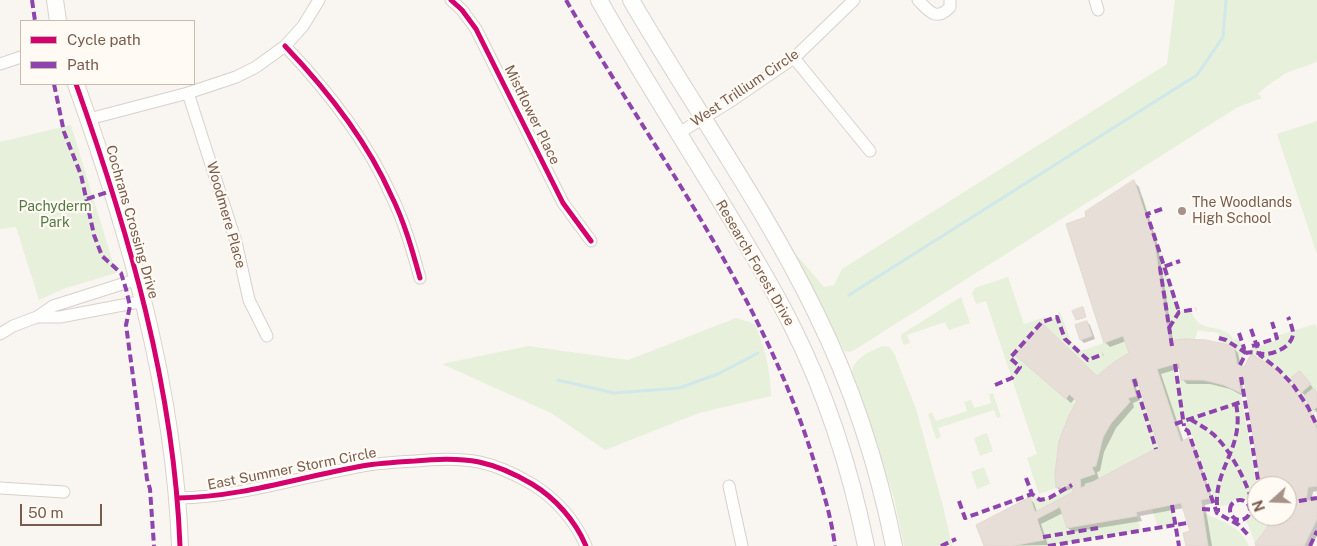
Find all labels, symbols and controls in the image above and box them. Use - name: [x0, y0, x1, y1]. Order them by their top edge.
- legend: [20, 20, 195, 85]
- text: Cycle path: [67, 31, 141, 48]
- street label: West Trillium Circle: [688, 46, 802, 130]
- text: Path: [67, 56, 99, 73]
- street label: Mistflower Place: [501, 62, 563, 168]
- street label: Cochrans Crossing Drive: [102, 143, 162, 301]
- street label: Woodmere Place: [203, 160, 249, 270]
- place label: The Woodlands High School: [1192, 195, 1292, 228]
- street label: Research Forest Drive: [712, 197, 798, 329]
- park label: Pachyderm Park: [18, 199, 92, 232]
- marker: The Woodlands High School: [1176, 205, 1188, 217]
- street label: East Summer Storm Circle: [206, 444, 378, 494]
- north arrow: [1247, 476, 1297, 526]
- scale bar: [22, 494, 105, 526]
- text: N: [1249, 498, 1268, 514]
- text: 50 m: [28, 504, 63, 521]

